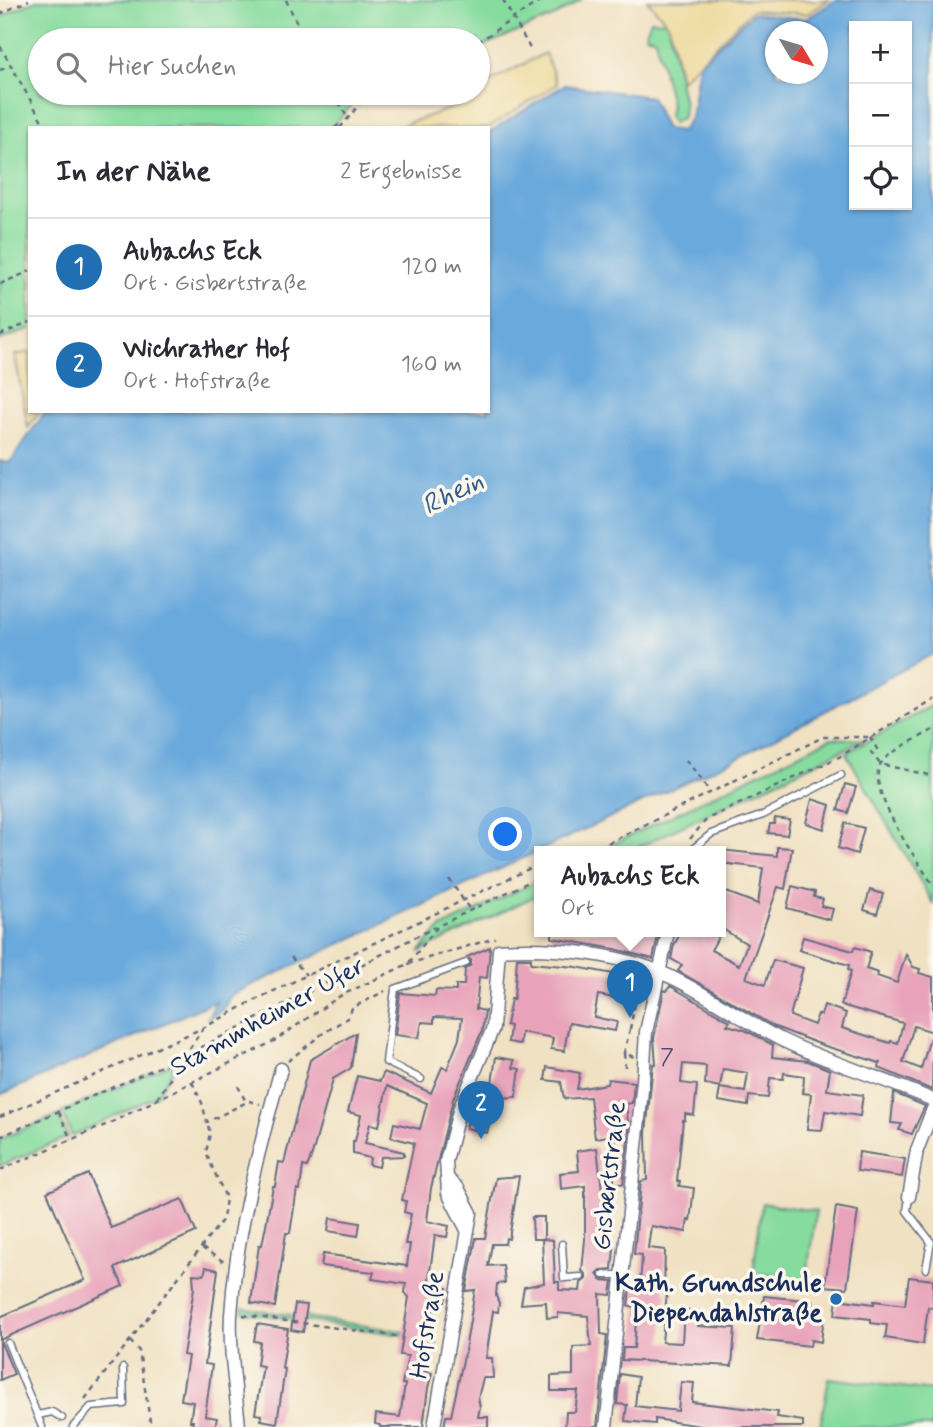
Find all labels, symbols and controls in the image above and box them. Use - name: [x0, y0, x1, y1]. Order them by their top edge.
- north arrow: [765, 21, 828, 84]
- map controls: [849, 21, 912, 210]
- button: +: [849, 21, 912, 84]
- search box: [28, 28, 490, 105]
- icon: search: [52, 48, 90, 86]
- text: Hier suchen: [108, 50, 236, 84]
- button: −: [849, 84, 912, 147]
- button: locate: [849, 147, 912, 210]
- text: In der Nähe: [56, 152, 211, 191]
- text: 2 Ergebnisse: [340, 157, 462, 187]
- text: Aubachs Eck: [123, 235, 262, 269]
- text: 1: [74, 252, 84, 282]
- text: 120 m: [401, 252, 462, 282]
- text: Ort · Gisbertstraße: [123, 269, 307, 299]
- text: Wichrather Hof: [123, 333, 290, 367]
- text: 2: [73, 350, 85, 380]
- text: 160 m: [401, 350, 462, 380]
- text: Ort · Hofstraße: [123, 367, 271, 397]
- water label: Rhein: [416, 463, 490, 525]
- your location: [488, 817, 522, 851]
- popup: [534, 846, 726, 937]
- text: Aubachs Eck: [561, 860, 699, 894]
- text: Ort: [561, 894, 594, 924]
- street label: Stammheimer Ufer: [164, 949, 372, 1085]
- pin: 1: [607, 960, 653, 1018]
- house number: 7: [660, 1043, 674, 1073]
- pin: 2: [458, 1081, 504, 1139]
- street label: Gisbertstraße: [585, 1100, 635, 1252]
- place label: Kath. Grundschule Diependahlstraße: [615, 1267, 822, 1331]
- street label: Hofstraße: [403, 1268, 453, 1381]
- marker: Kath. Grundschule Diependahlstraße: [828, 1291, 844, 1307]

